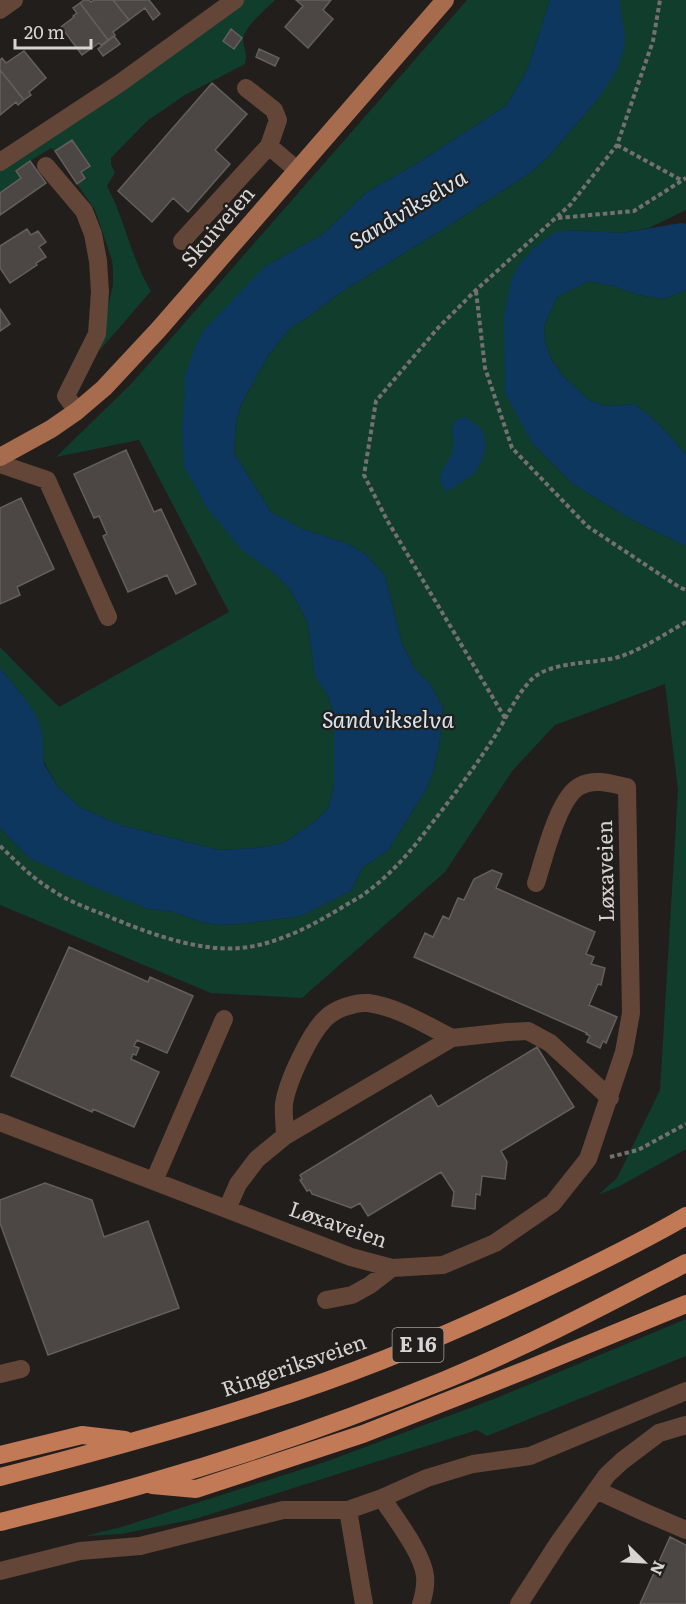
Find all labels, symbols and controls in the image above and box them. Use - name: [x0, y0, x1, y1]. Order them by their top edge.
- scale bar: [15, 12, 92, 50]
- text: 20 m: [24, 18, 65, 45]
- water label: Sandvikselva: [342, 159, 473, 256]
- street label: Skuiveien: [172, 178, 260, 273]
- water label: Sandvikselva: [322, 702, 455, 735]
- street label: Løxaveien: [587, 820, 620, 922]
- street label: Løxaveien: [286, 1191, 392, 1254]
- street label: Ringeriksveien: [217, 1324, 370, 1403]
- road number: E 16: [392, 1328, 444, 1362]
- north arrow: [614, 1532, 674, 1592]
- text: N: [645, 1557, 672, 1580]

